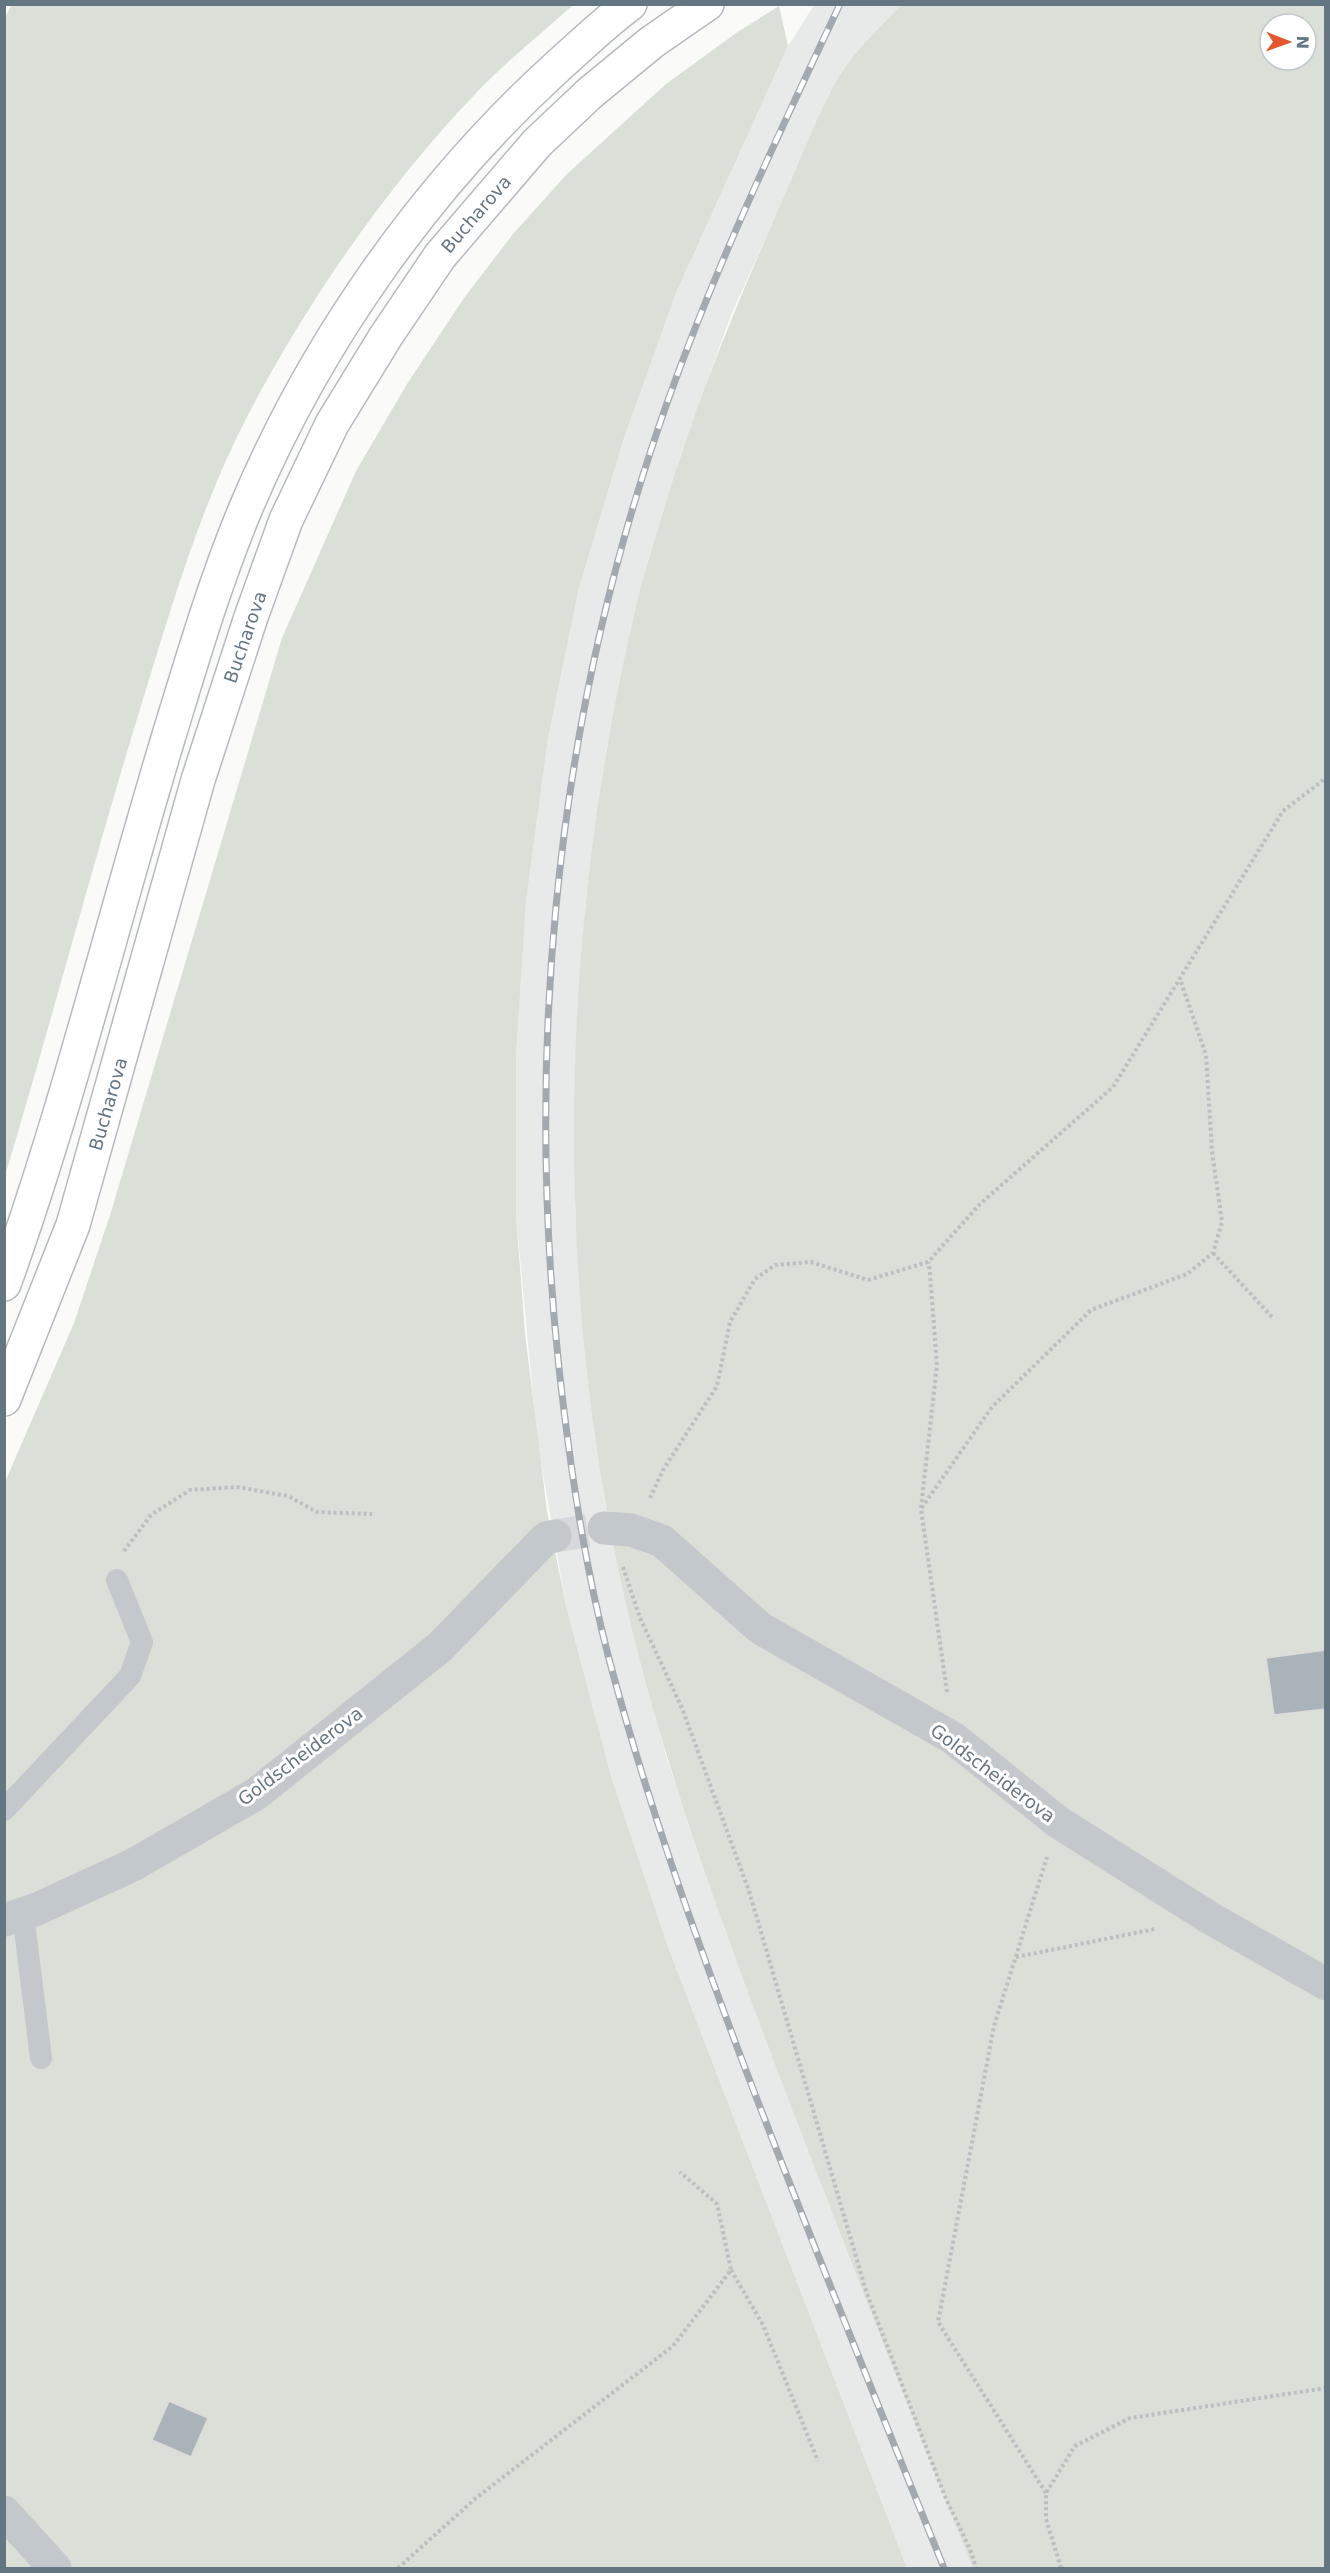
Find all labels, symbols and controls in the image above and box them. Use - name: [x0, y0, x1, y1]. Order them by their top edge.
- north arrow: [1258, 12, 1318, 72]
- text: N: [1293, 35, 1312, 49]
- street label: Bucharova: [437, 171, 515, 257]
- street label: Bucharova: [219, 588, 271, 686]
- street label: Bucharova: [85, 1055, 131, 1153]
- street label: Goldscheiderova: [234, 1702, 366, 1810]
- street label: Goldscheiderova: [927, 1719, 1059, 1827]

